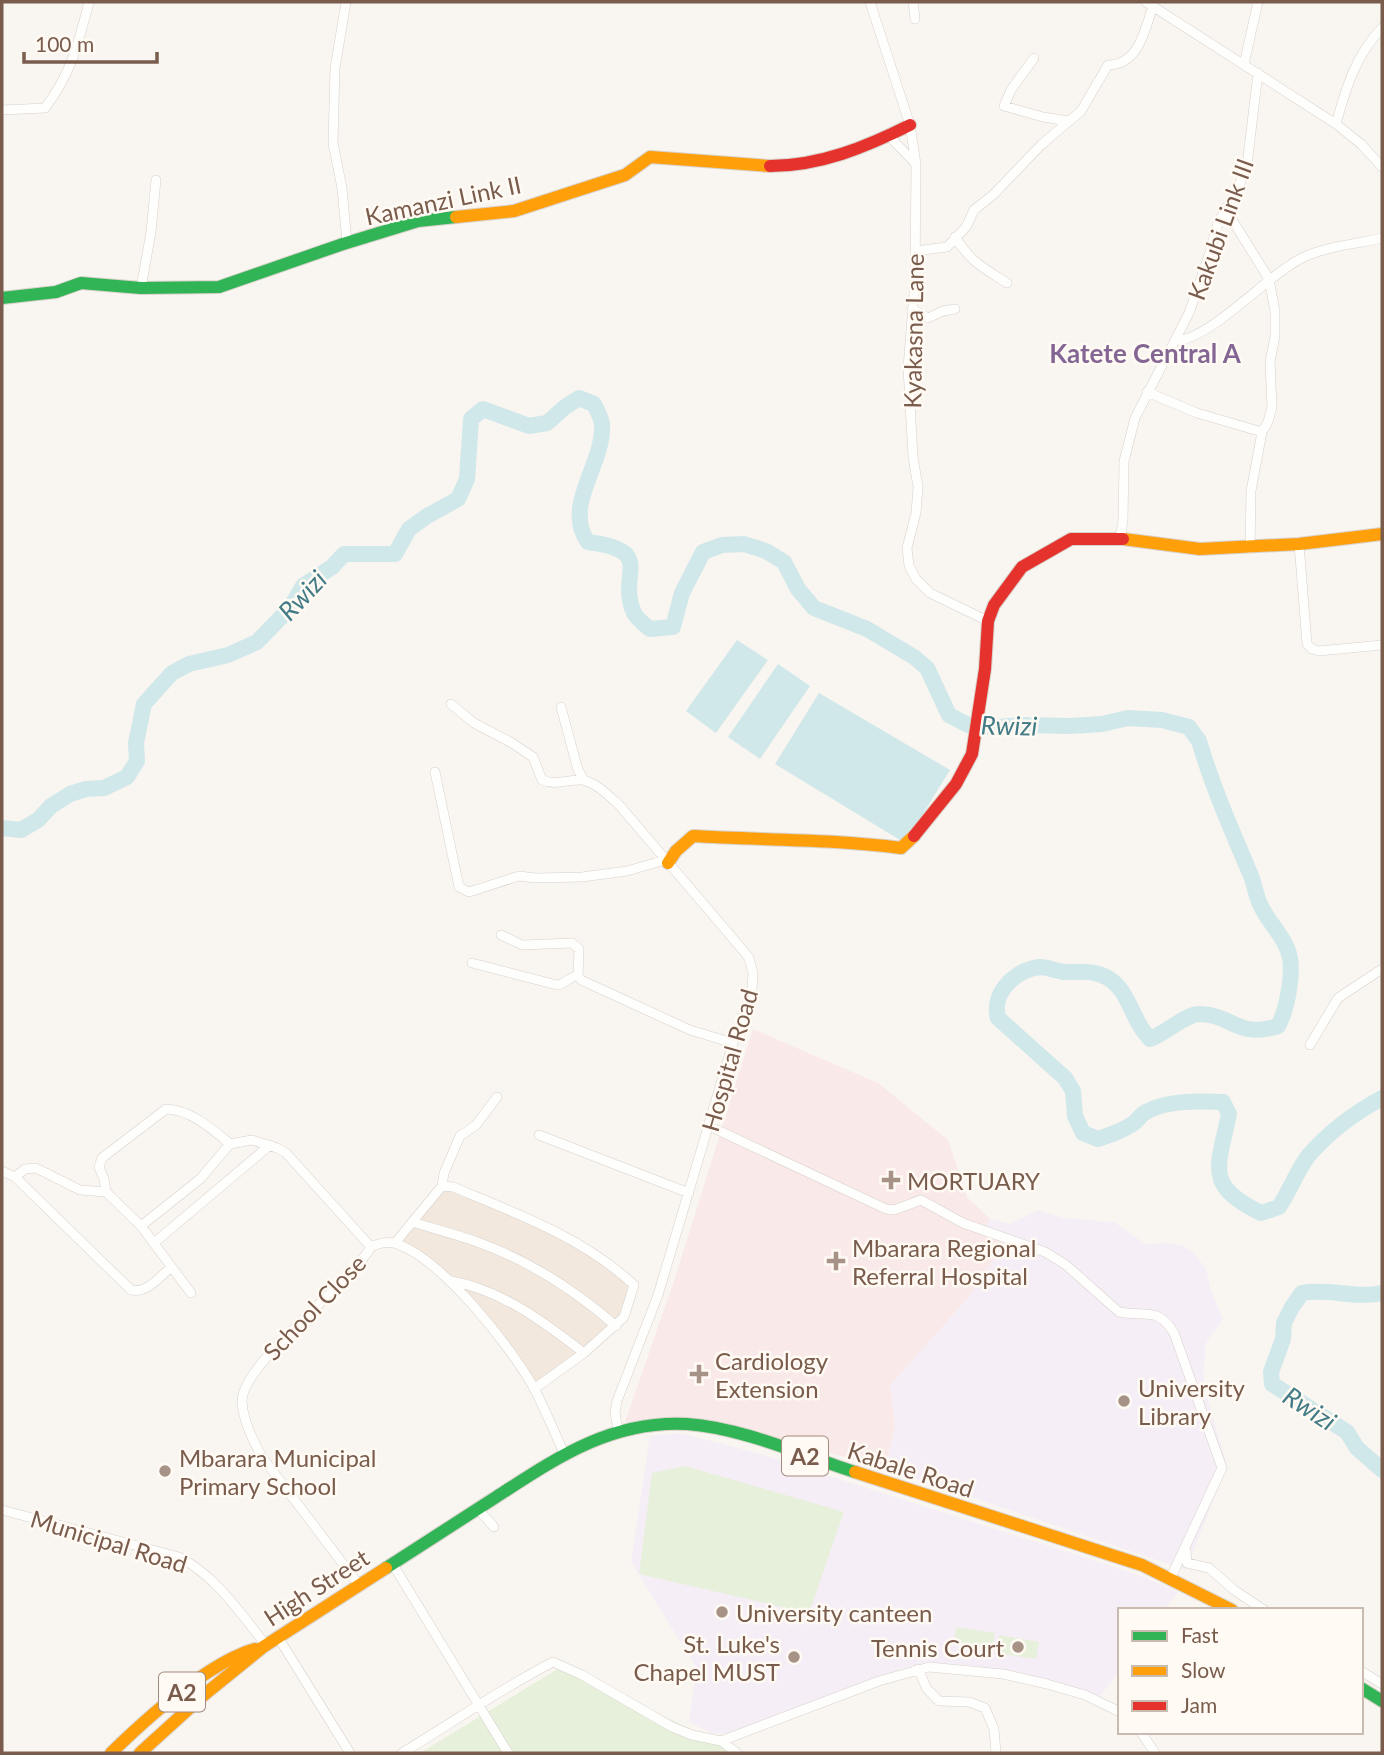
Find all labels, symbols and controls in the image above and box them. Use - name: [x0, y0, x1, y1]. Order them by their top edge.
- scale bar: [24, 21, 158, 65]
- text: 100 m: [35, 31, 94, 56]
- street label: Kakubi Link III: [1181, 154, 1259, 304]
- street label: Kamanzi Link II: [362, 169, 524, 231]
- street label: Kyakasna Lane: [897, 253, 929, 409]
- district label: Katete Central A: [1049, 337, 1242, 369]
- water label: Rwizi: [271, 563, 333, 627]
- water label: Rwizi: [980, 709, 1038, 741]
- street label: Hospital Road: [695, 985, 763, 1135]
- place label: MORTUARY: [907, 1166, 1040, 1195]
- marker: MORTUARY: [881, 1170, 901, 1190]
- place label: Mbarara Regional Referral Hospital: [852, 1233, 1036, 1290]
- street label: School Close: [257, 1248, 371, 1366]
- marker: Mbarara Regional Referral Hospital: [826, 1251, 846, 1271]
- place label: Cardiology Extension: [715, 1346, 829, 1403]
- marker: Cardiology Extension: [689, 1364, 709, 1384]
- place label: University Library: [1138, 1373, 1246, 1430]
- water label: Rwizi: [1278, 1379, 1342, 1437]
- marker: University Library: [1116, 1393, 1132, 1409]
- street label: Kabale Road: [844, 1435, 978, 1503]
- road number: A2: [782, 1436, 828, 1476]
- place label: Mbarara Municipal Primary School: [179, 1443, 376, 1500]
- marker: Mbarara Municipal Primary School: [157, 1463, 173, 1479]
- street label: Municipal Road: [27, 1503, 191, 1579]
- street label: High Street: [258, 1542, 374, 1632]
- place label: University canteen: [736, 1598, 932, 1627]
- marker: University canteen: [714, 1604, 730, 1620]
- legend: [1118, 1608, 1363, 1734]
- text: Fast: [1181, 1622, 1219, 1647]
- place label: St. Luke's Chapel MUST: [634, 1629, 780, 1686]
- place label: Tennis Court: [871, 1633, 1004, 1662]
- marker: Tennis Court: [1010, 1639, 1026, 1655]
- marker: St. Luke's Chapel MUST: [786, 1649, 802, 1665]
- text: Slow: [1181, 1657, 1226, 1682]
- road number: A2: [159, 1672, 205, 1712]
- text: Jam: [1181, 1692, 1217, 1717]

